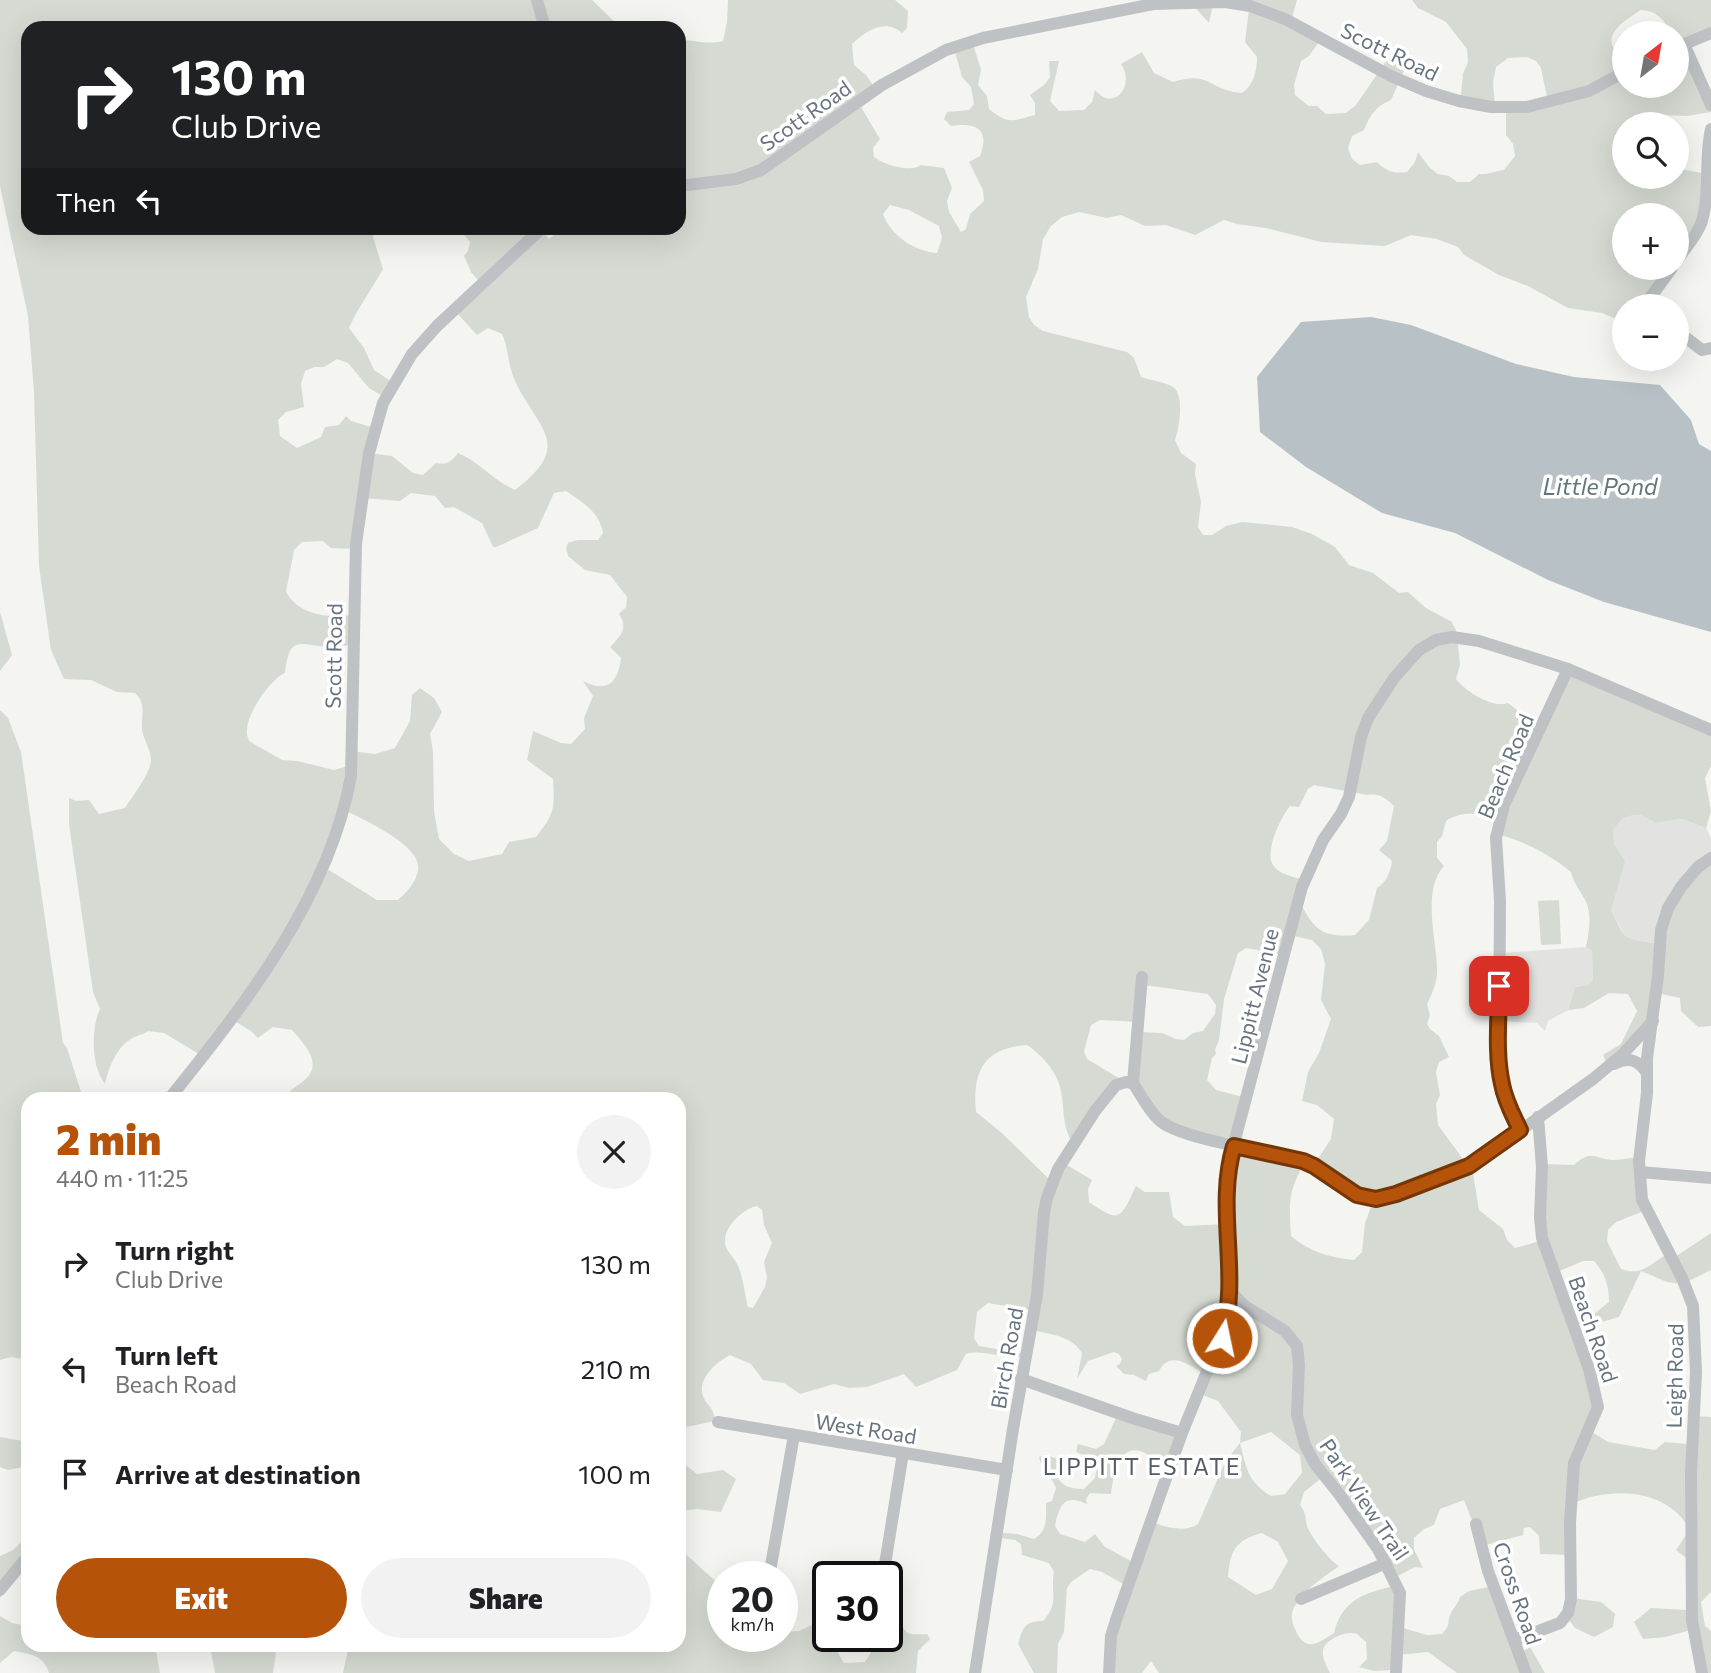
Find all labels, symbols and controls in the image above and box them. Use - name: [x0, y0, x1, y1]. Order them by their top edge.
- street label: Scott Road: [1337, 17, 1443, 85]
- north arrow: [1612, 21, 1689, 98]
- map controls: [1612, 21, 1689, 371]
- text: 130 m: [171, 45, 306, 105]
- icon: right: [56, 49, 147, 140]
- street label: Scott Road: [755, 75, 855, 155]
- text: Club Drive: [171, 105, 321, 145]
- button: search: [1612, 112, 1689, 189]
- icon: left: [130, 182, 168, 220]
- text: Then: [56, 186, 116, 217]
- button: +: [1612, 203, 1689, 280]
- button: −: [1612, 294, 1689, 371]
- water label: Little Pond: [1543, 472, 1659, 500]
- street label: Scott Road: [320, 603, 346, 709]
- street label: Beach Road: [1472, 710, 1538, 822]
- street label: Lippitt Avenue: [1225, 926, 1283, 1066]
- pin: [1469, 956, 1529, 1016]
- icon: arrive: [1480, 967, 1518, 1005]
- text: 2 min: [56, 1112, 162, 1164]
- button: close: [577, 1115, 651, 1189]
- text: 440 m · 11:25: [56, 1164, 188, 1192]
- text: Turn right: [115, 1234, 234, 1265]
- icon: right: [56, 1245, 94, 1283]
- text: 130 m: [580, 1248, 651, 1279]
- text: Club Drive: [115, 1265, 223, 1293]
- street label: Beach Road: [1564, 1272, 1624, 1386]
- position arrow: [1185, 1301, 1259, 1375]
- street label: Birch Road: [985, 1305, 1027, 1411]
- street label: Leigh Road: [1661, 1323, 1687, 1429]
- text: Turn left: [115, 1339, 218, 1370]
- icon: left: [56, 1350, 94, 1388]
- text: 210 m: [581, 1353, 651, 1384]
- text: Beach Road: [115, 1370, 237, 1398]
- street label: West Road: [814, 1408, 918, 1448]
- street label: Park View Trail: [1315, 1434, 1415, 1564]
- district label: LIPPITT ESTATE: [1043, 1452, 1241, 1480]
- icon: arrive: [56, 1455, 94, 1493]
- text: Arrive at destination: [115, 1458, 361, 1489]
- text: 100 m: [578, 1458, 651, 1489]
- street label: Cross Road: [1489, 1538, 1547, 1648]
- button: Exit: [56, 1558, 347, 1638]
- button: Share: [361, 1558, 651, 1638]
- speed limit sign: 30: [812, 1561, 903, 1652]
- text: 20: [731, 1576, 774, 1619]
- text: km/h: [731, 1613, 774, 1635]

